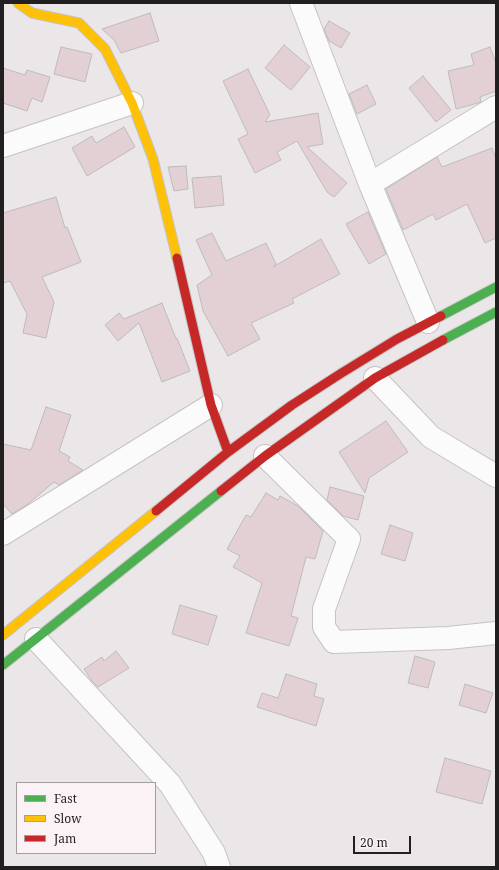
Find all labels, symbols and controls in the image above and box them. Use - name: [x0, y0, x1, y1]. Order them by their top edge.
- legend: [16, 782, 156, 854]
- text: Fast: [54, 790, 77, 807]
- text: Slow: [54, 810, 82, 827]
- scale bar: [355, 828, 413, 854]
- text: Jam: [54, 830, 76, 847]
- text: 20 m: [360, 834, 388, 851]

